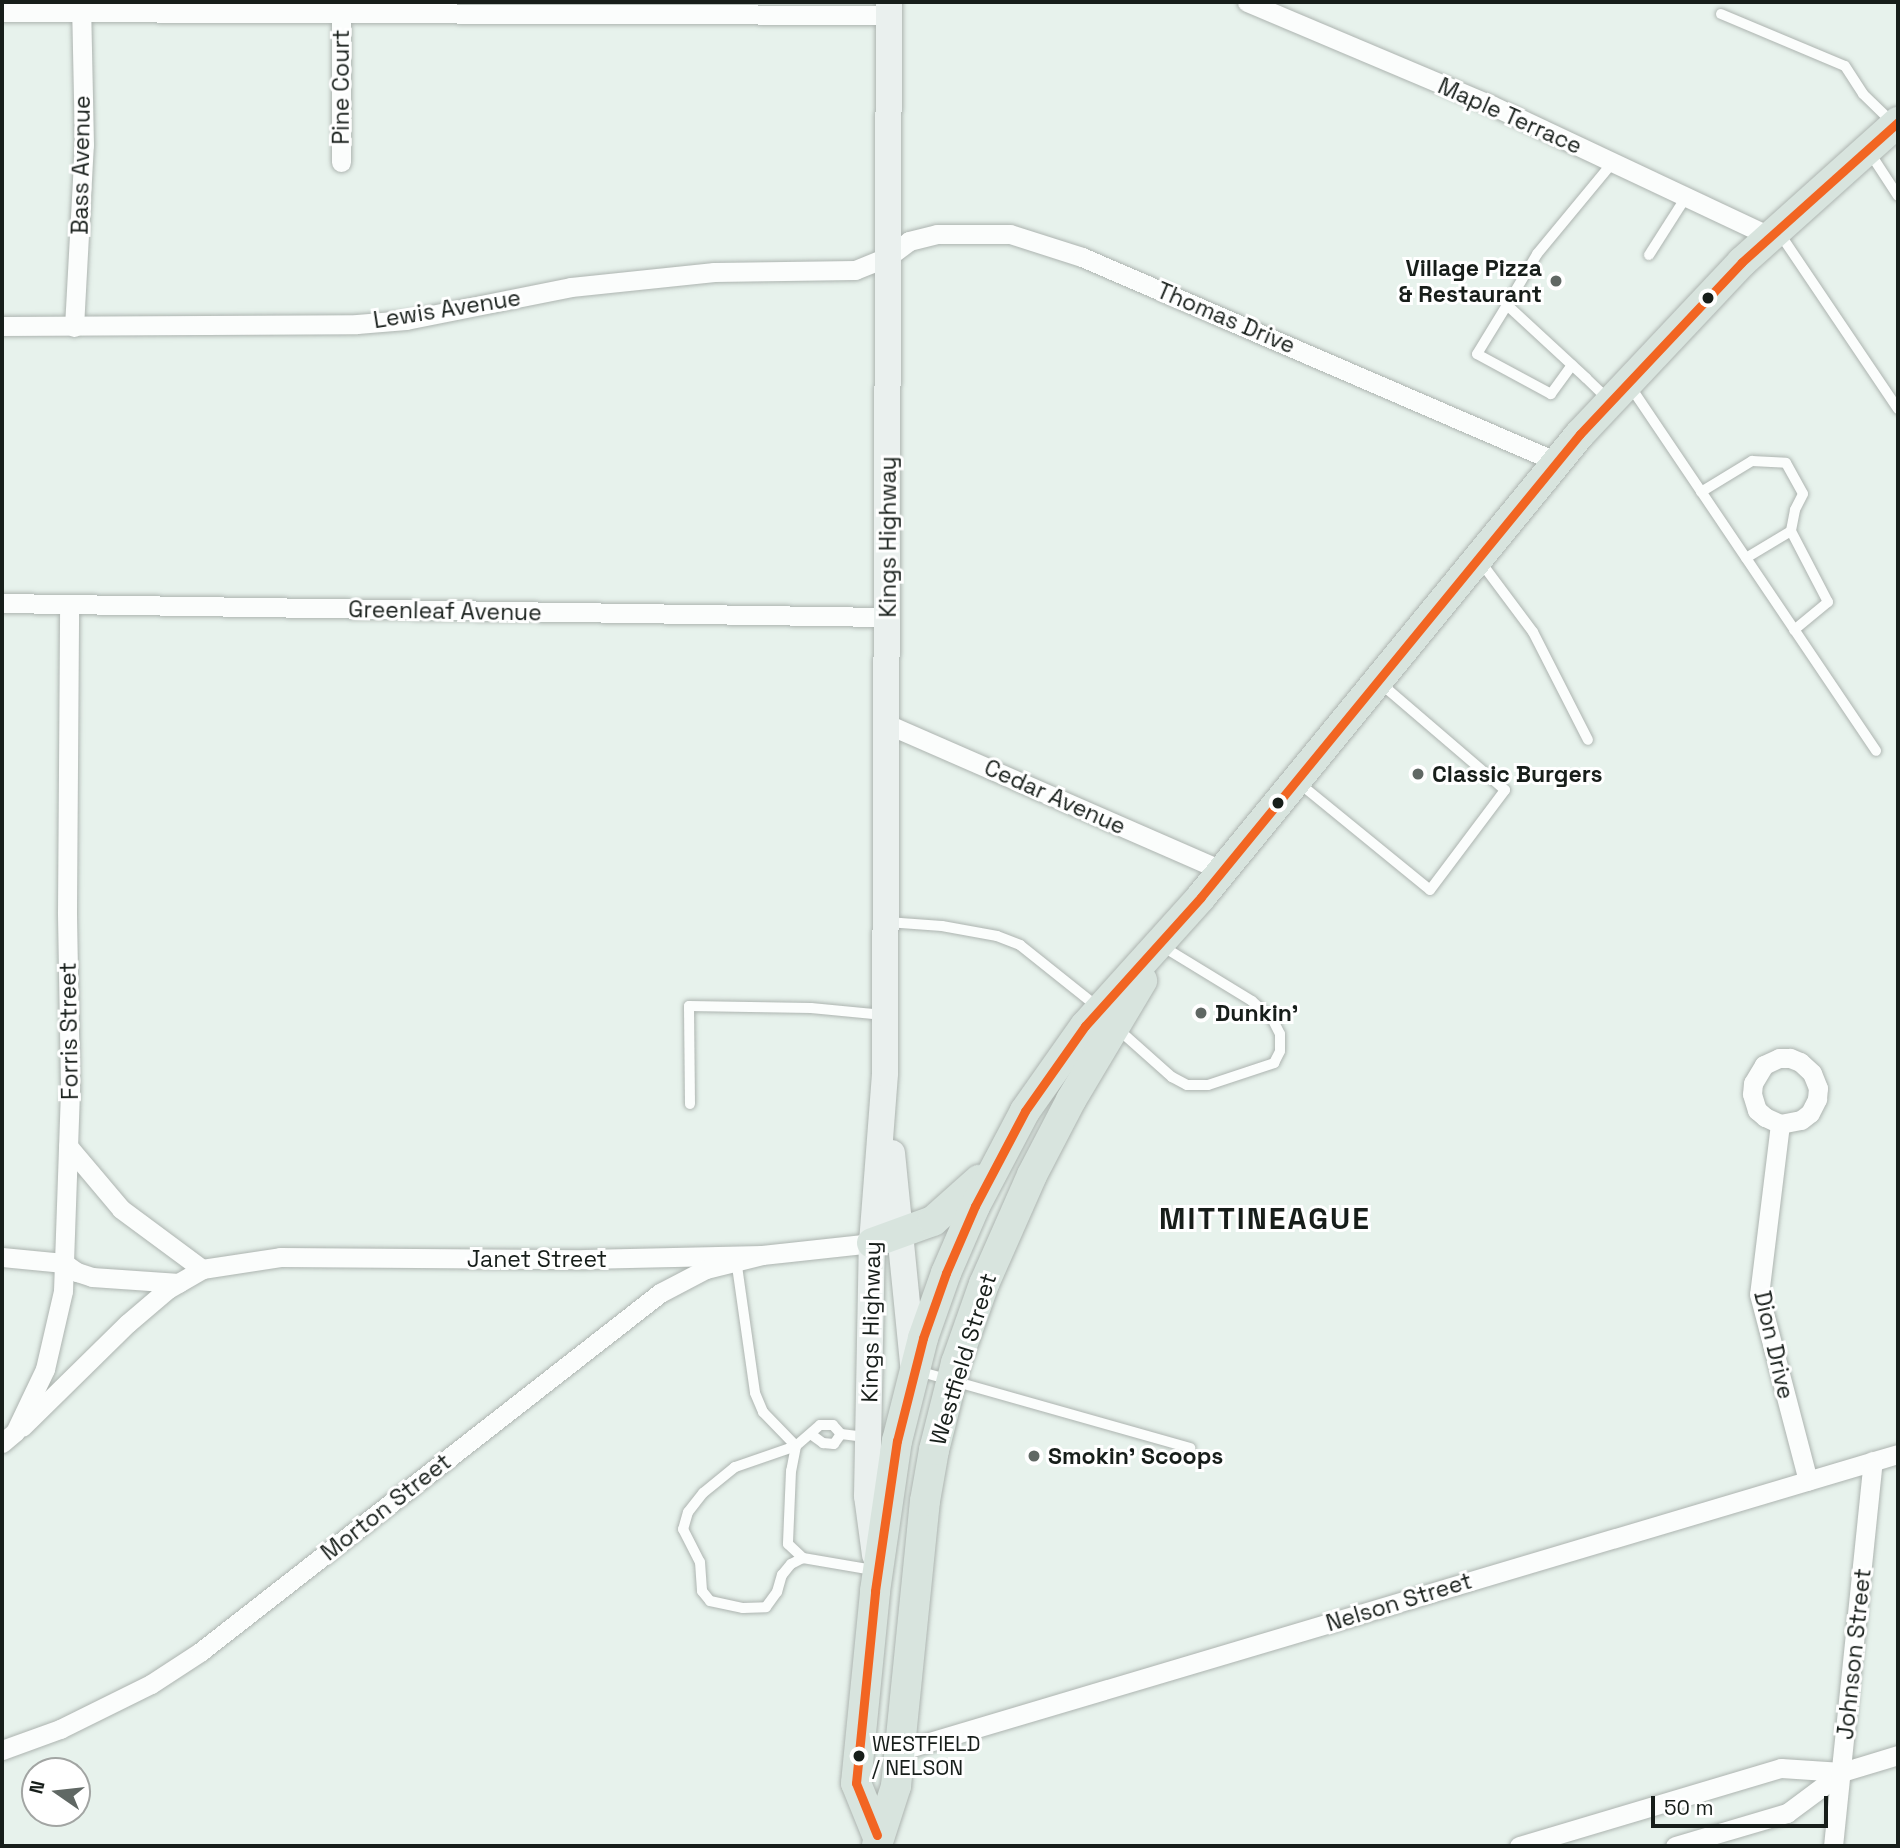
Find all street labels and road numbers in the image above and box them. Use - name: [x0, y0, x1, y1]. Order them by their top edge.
- street label: Pine Court: [327, 29, 355, 145]
- street label: Maple Terrace: [1434, 72, 1586, 160]
- street label: Bass Avenue: [66, 95, 96, 235]
- street label: Thomas Drive: [1153, 276, 1299, 360]
- street label: Lewis Avenue: [371, 284, 523, 334]
- street label: Kings Highway: [874, 456, 902, 618]
- street label: Greenleaf Avenue: [348, 596, 542, 626]
- street label: Cedar Avenue: [980, 753, 1130, 841]
- street label: Forris Street: [54, 962, 84, 1100]
- street label: Kings Highway: [856, 1241, 886, 1403]
- street label: Janet Street: [467, 1245, 607, 1273]
- street label: Westfield Street: [924, 1270, 1002, 1448]
- street label: Dion Drive: [1748, 1288, 1800, 1402]
- street label: Morton Street: [315, 1448, 457, 1566]
- street label: Nelson Street: [1323, 1567, 1475, 1637]
- street label: Johnson Street: [1831, 1567, 1877, 1741]

